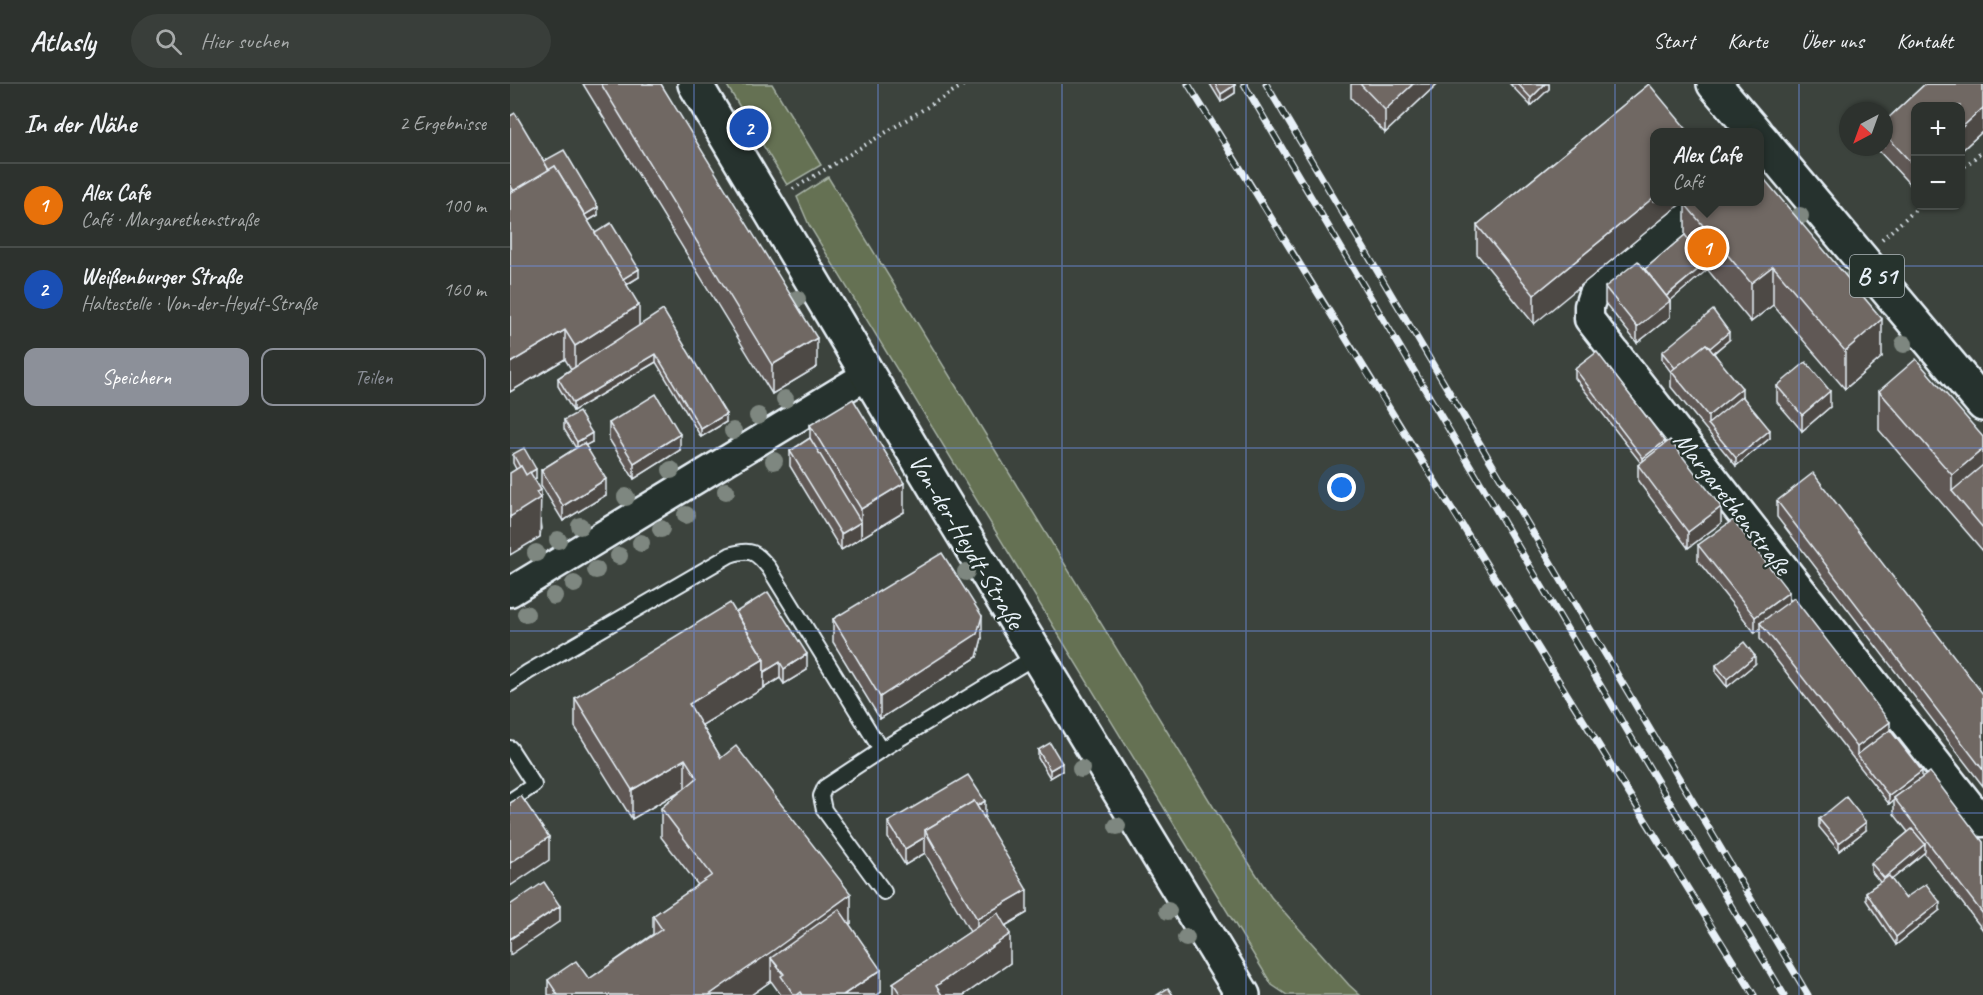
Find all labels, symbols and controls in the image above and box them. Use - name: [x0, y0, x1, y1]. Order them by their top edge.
- search box: [131, 14, 551, 68]
- text: Atlasly: [30, 24, 95, 59]
- icon: search: [152, 25, 185, 58]
- text: Hier suchen: [200, 27, 289, 55]
- text: Start: [1653, 28, 1694, 54]
- text: Karte: [1727, 28, 1768, 54]
- text: Über uns: [1801, 28, 1864, 54]
- text: Kontakt: [1897, 28, 1953, 54]
- north arrow: [1839, 102, 1893, 156]
- map controls: [1911, 102, 1965, 210]
- button: +: [1911, 102, 1965, 156]
- pin: 2: [730, 106, 768, 150]
- text: In der Nähe: [24, 107, 136, 140]
- text: 2 Ergebnisse: [399, 111, 486, 136]
- popup: [1650, 128, 1764, 206]
- text: Alex Cafe: [1673, 141, 1741, 169]
- button: −: [1911, 156, 1965, 210]
- text: Café: [1673, 169, 1703, 194]
- text: Alex Cafe: [81, 179, 150, 207]
- text: 1: [39, 193, 48, 218]
- text: 100 m: [443, 193, 486, 218]
- text: Café · Margarethenstraße: [81, 207, 258, 232]
- pin: 1: [1688, 226, 1726, 270]
- road number: B 51: [1850, 255, 1904, 297]
- text: Weißenburger Straße: [81, 263, 241, 291]
- text: 2: [39, 277, 48, 302]
- text: 160 m: [443, 277, 486, 302]
- text: Haltestelle · Von-der-Heydt-Straße: [81, 291, 317, 316]
- button: Speichern: [24, 348, 249, 406]
- button: Teilen: [261, 348, 486, 406]
- street label: Margarethenstraße: [1666, 425, 1801, 584]
- street label: Von-der-Heydt-Straße: [901, 448, 1033, 637]
- your location: [1327, 473, 1356, 502]

